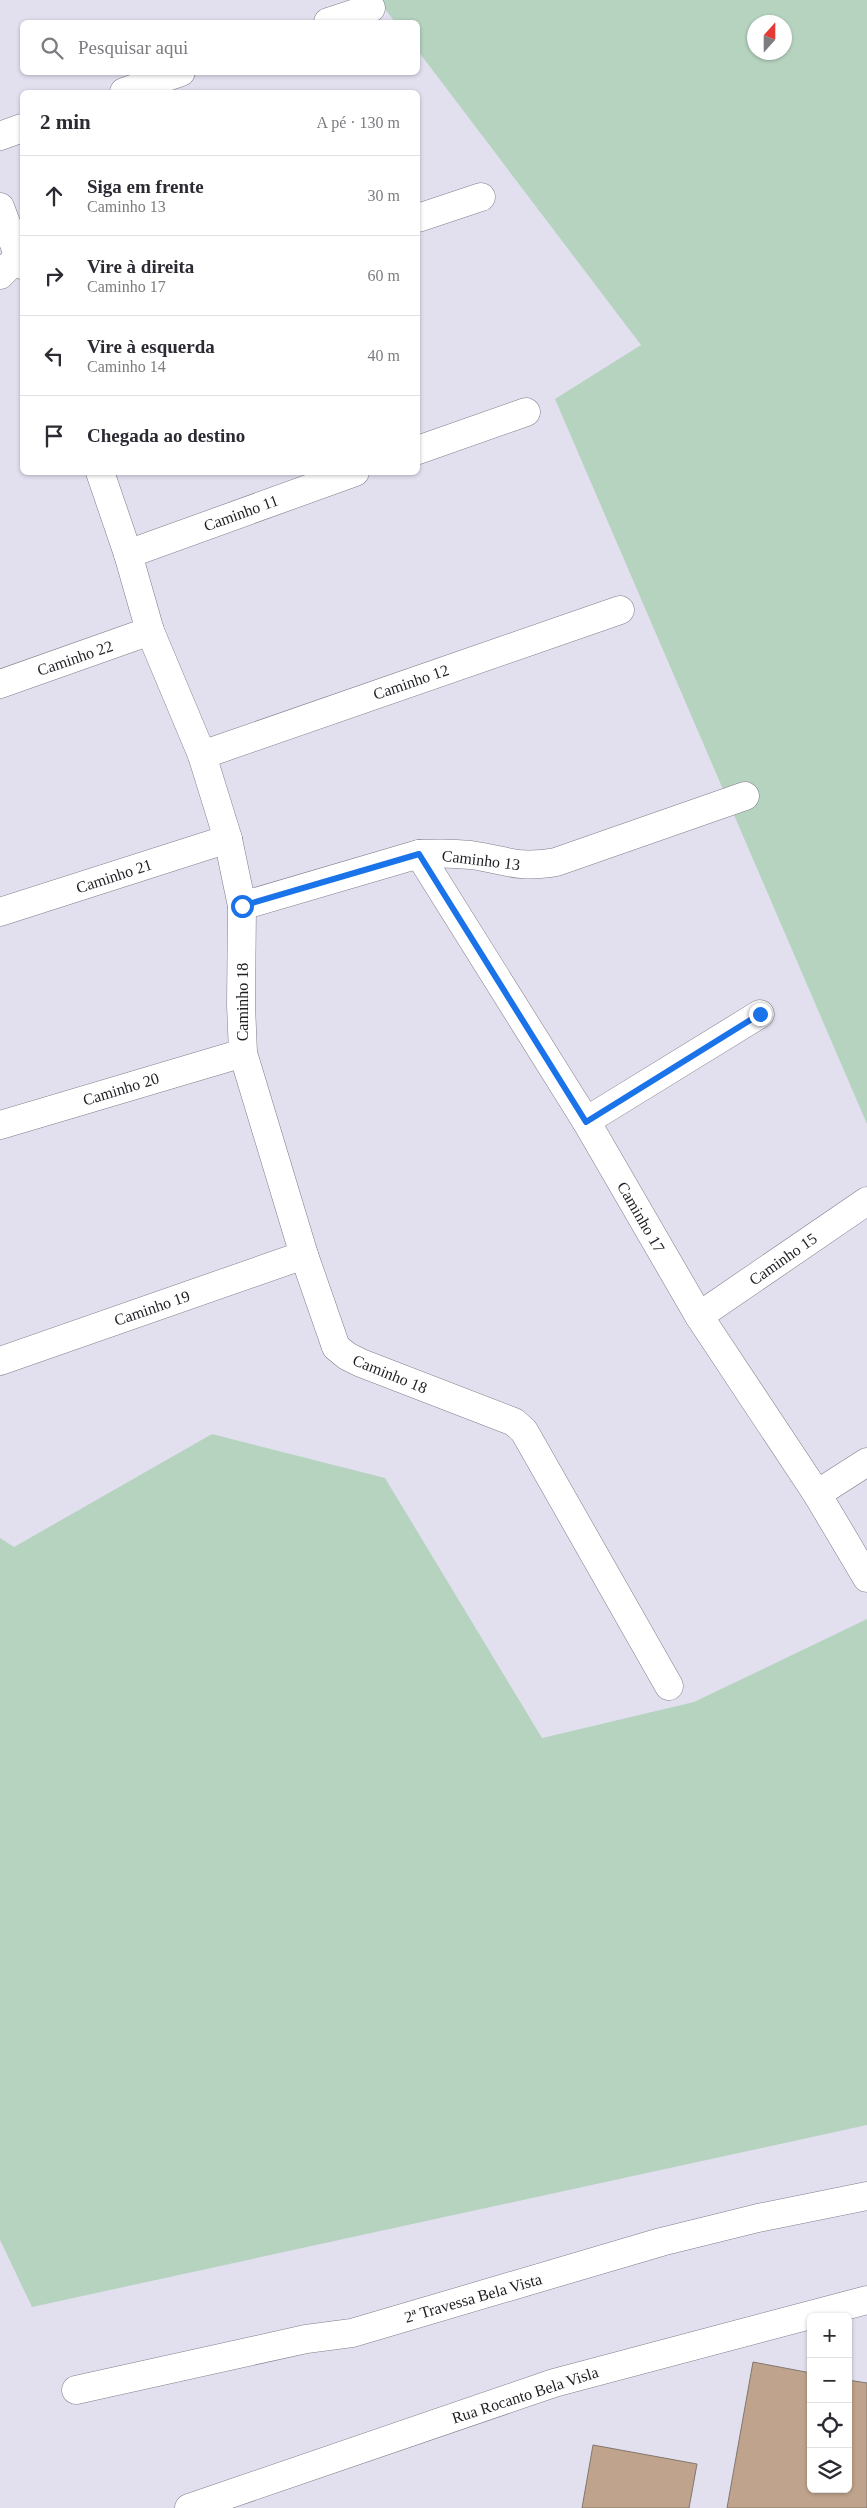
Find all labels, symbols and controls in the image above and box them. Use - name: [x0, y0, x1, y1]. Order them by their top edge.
- north arrow: [747, 15, 792, 60]
- search box: [20, 20, 420, 75]
- icon: search: [38, 34, 66, 62]
- text: Pesquisar aqui: [78, 37, 188, 58]
- text: 2 min: [40, 110, 91, 134]
- text: A pé · 130 m: [316, 114, 400, 131]
- text: Siga em frente: [87, 176, 204, 197]
- icon: ahead: [40, 182, 68, 210]
- text: 30 m: [368, 187, 400, 204]
- text: Caminho 13: [87, 198, 166, 215]
- text: Vire à direita: [87, 256, 194, 277]
- icon: right: [40, 262, 68, 290]
- text: 60 m: [368, 267, 400, 284]
- text: Caminho 17: [87, 278, 166, 295]
- text: Vire à esquerda: [87, 336, 215, 357]
- icon: left: [40, 342, 68, 370]
- text: 40 m: [368, 347, 400, 364]
- text: Caminho 14: [87, 358, 166, 375]
- icon: arrive: [40, 422, 68, 450]
- text: Chegada ao destino: [87, 425, 245, 446]
- street label: Caminho 11: [201, 492, 281, 534]
- street label: Caminho 22: [35, 637, 115, 679]
- street label: Caminho 12: [371, 661, 451, 703]
- street label: Caminho 13: [441, 847, 521, 873]
- street label: Caminho 21: [74, 856, 154, 896]
- route start: [231, 895, 254, 918]
- street label: Caminho 18: [234, 963, 251, 1041]
- route end: [749, 1003, 772, 1026]
- street label: Caminho 20: [81, 1069, 161, 1109]
- street label: Caminho 17: [614, 1179, 668, 1255]
- street label: Caminho 15: [746, 1229, 820, 1289]
- street label: Caminho 19: [112, 1287, 192, 1329]
- street label: Caminho 18: [350, 1351, 430, 1397]
- street label: 2ª Travessa Bela Vista: [402, 2270, 544, 2326]
- map controls: [807, 2313, 852, 2493]
- button: +: [807, 2313, 852, 2358]
- button: −: [807, 2358, 852, 2403]
- street label: Rua Rocanto Bela Visla: [450, 2363, 600, 2427]
- button: locate: [807, 2403, 852, 2448]
- button: layers: [807, 2448, 852, 2493]

